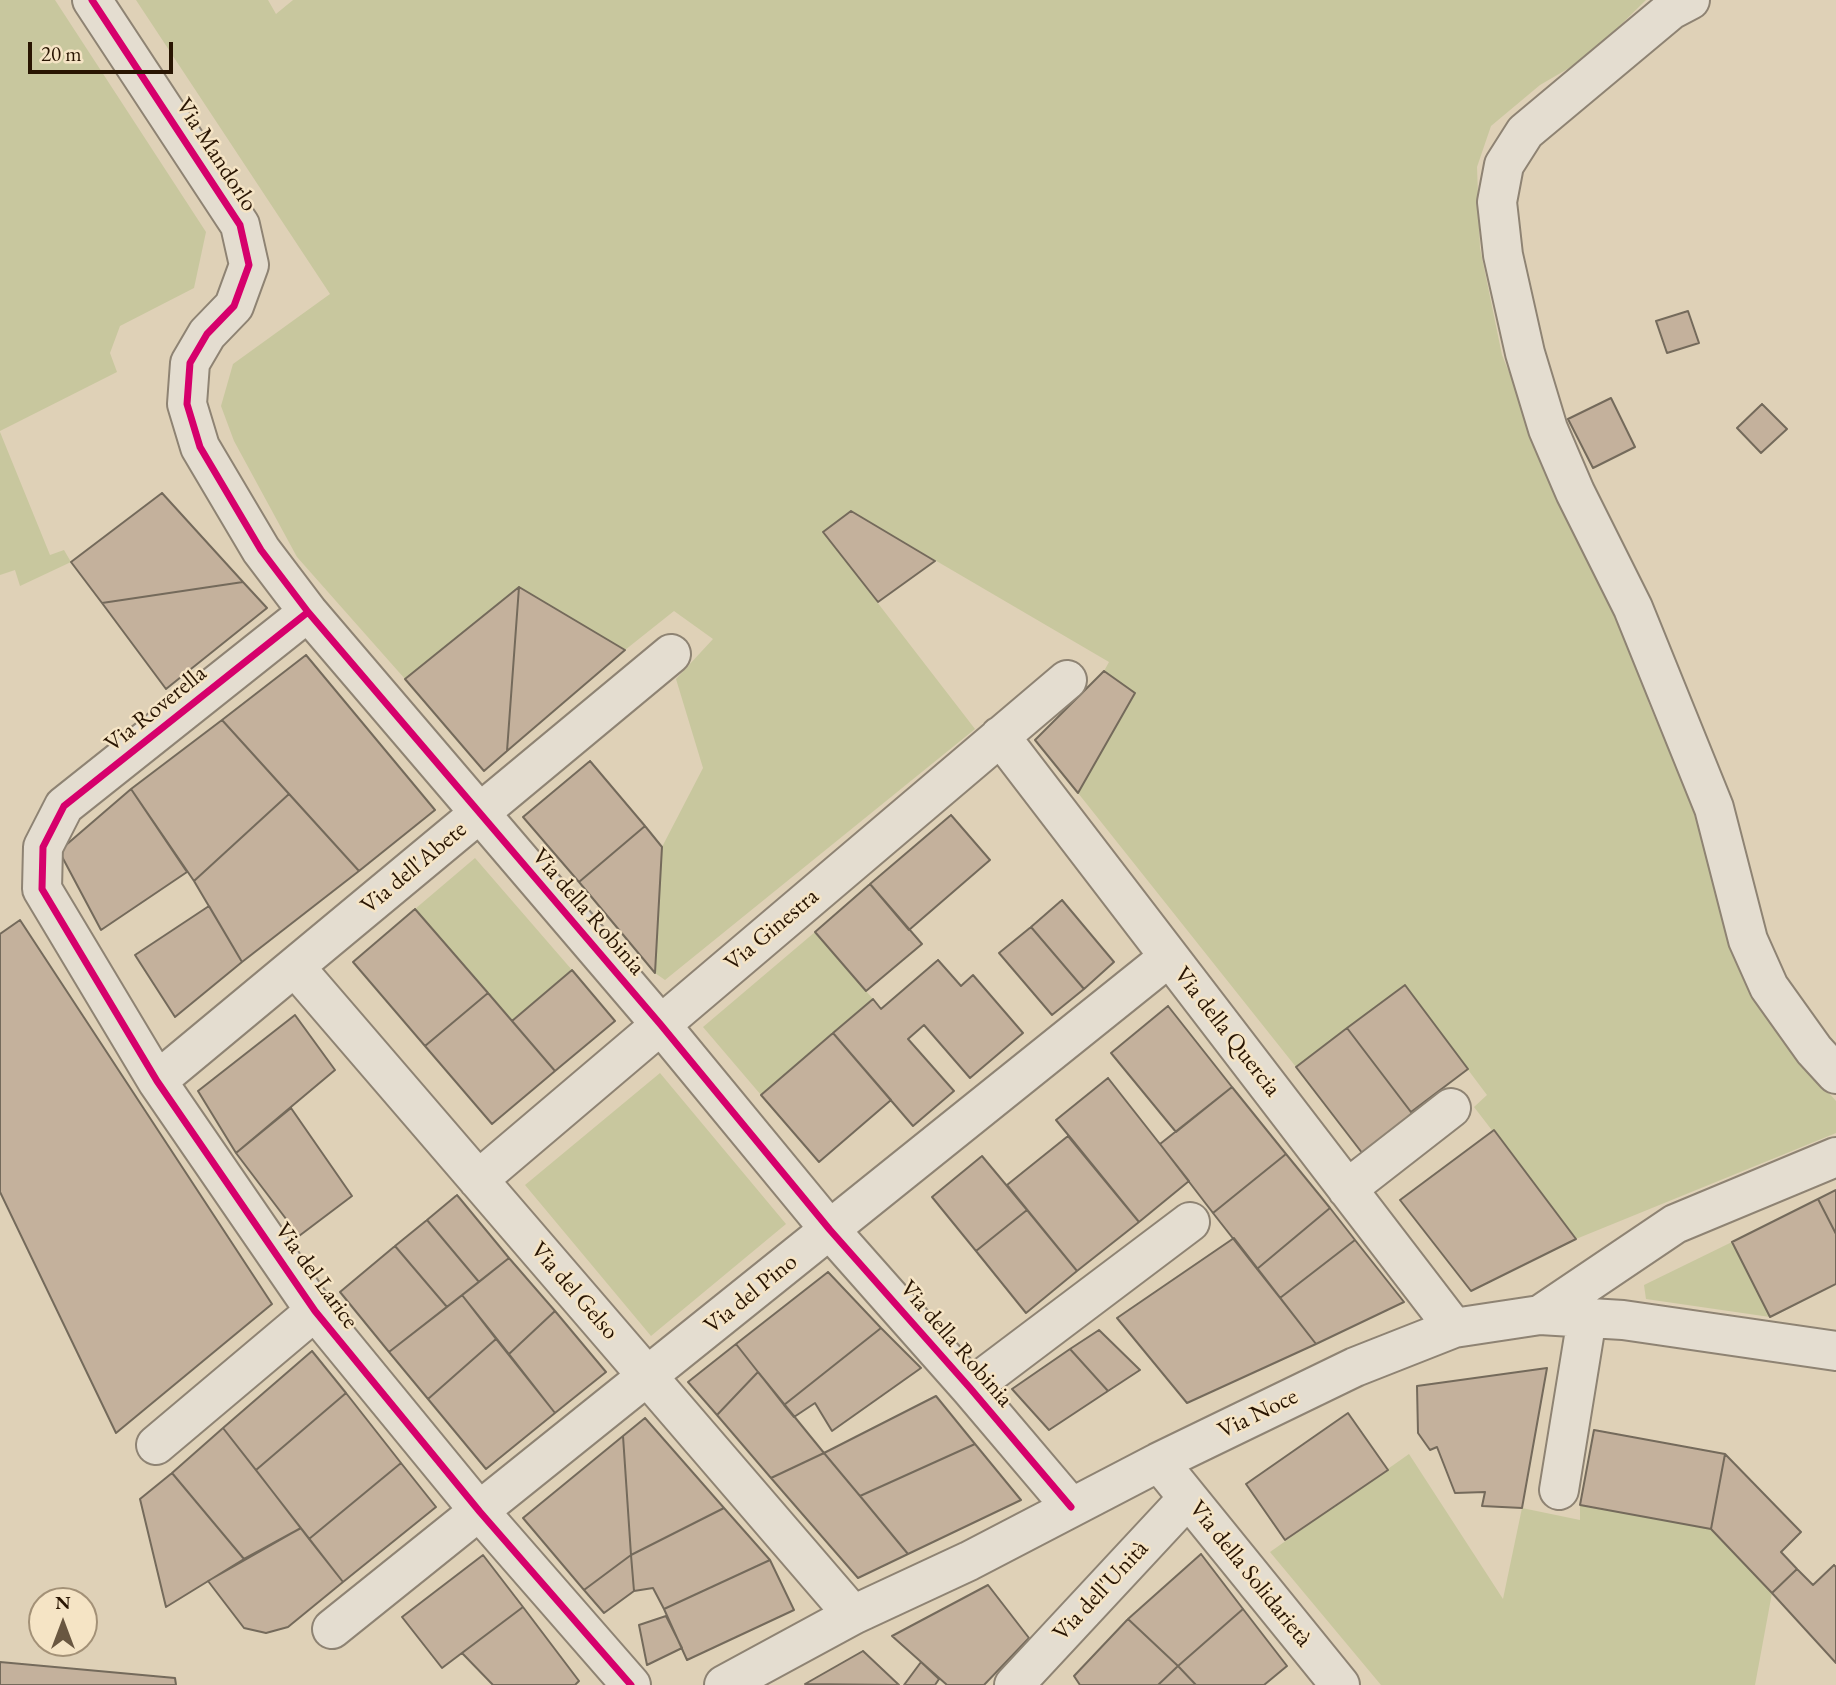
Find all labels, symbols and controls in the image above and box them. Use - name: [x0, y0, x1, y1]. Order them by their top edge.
- scale bar: [32, 28, 177, 72]
- text: 20 m: [41, 40, 82, 67]
- street label: Via Mandorlo: [169, 93, 263, 217]
- street label: Via Roverella: [99, 659, 213, 759]
- street label: Via dell'Abete: [355, 816, 473, 920]
- street label: Via della Robinia: [525, 843, 651, 981]
- street label: Via Ginestra: [719, 882, 825, 978]
- street label: Via della Quercia: [1167, 961, 1287, 1103]
- street label: Via del Larice: [268, 1217, 364, 1335]
- street label: Via del Gelso: [524, 1236, 624, 1346]
- street label: Via del Pino: [699, 1248, 803, 1340]
- street label: Via della Robinia: [893, 1275, 1019, 1413]
- street label: Via Noce: [1213, 1382, 1303, 1446]
- street label: Via della Solidarietà: [1182, 1495, 1318, 1653]
- street label: Via dell'Unità: [1047, 1535, 1155, 1647]
- north arrow: [28, 1587, 98, 1657]
- text: N: [55, 1590, 71, 1615]

